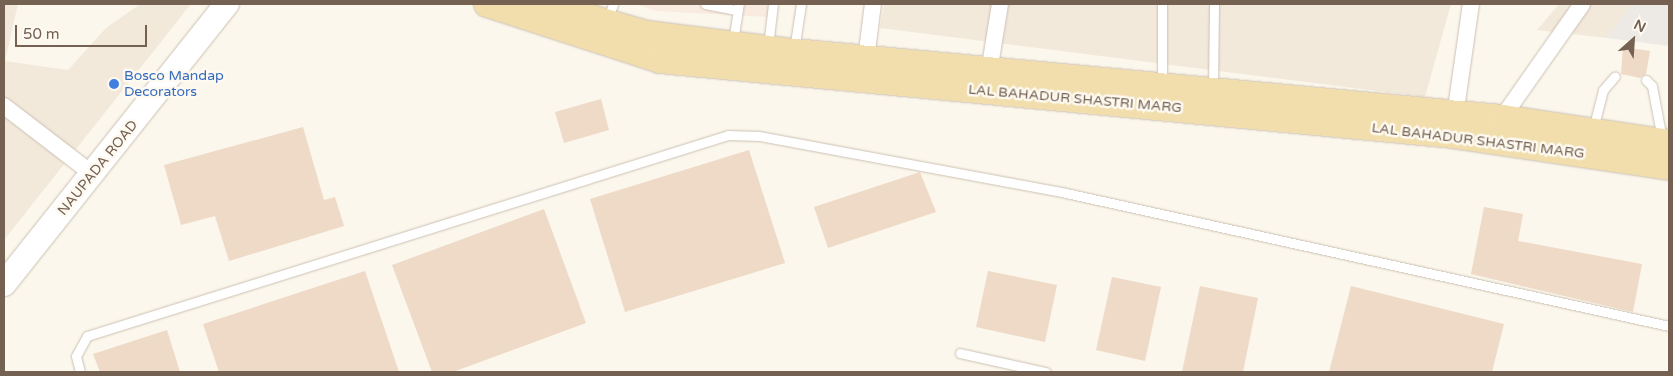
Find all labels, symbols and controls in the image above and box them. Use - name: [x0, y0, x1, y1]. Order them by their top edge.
- scale bar: [18, 15, 150, 47]
- north arrow: [1608, 15, 1658, 65]
- text: N: [1631, 16, 1649, 36]
- text: 50 m: [23, 25, 60, 43]
- place label: Bosco Mandap Decorators: [124, 68, 224, 100]
- marker: Bosco Mandap Decorators: [108, 78, 120, 90]
- street label: LAL BAHADUR SHASTRI MARG: [968, 81, 1182, 117]
- street label: NAUPADA ROAD: [54, 117, 142, 219]
- street label: LAL BAHADUR SHASTRI MARG: [1371, 120, 1585, 162]

